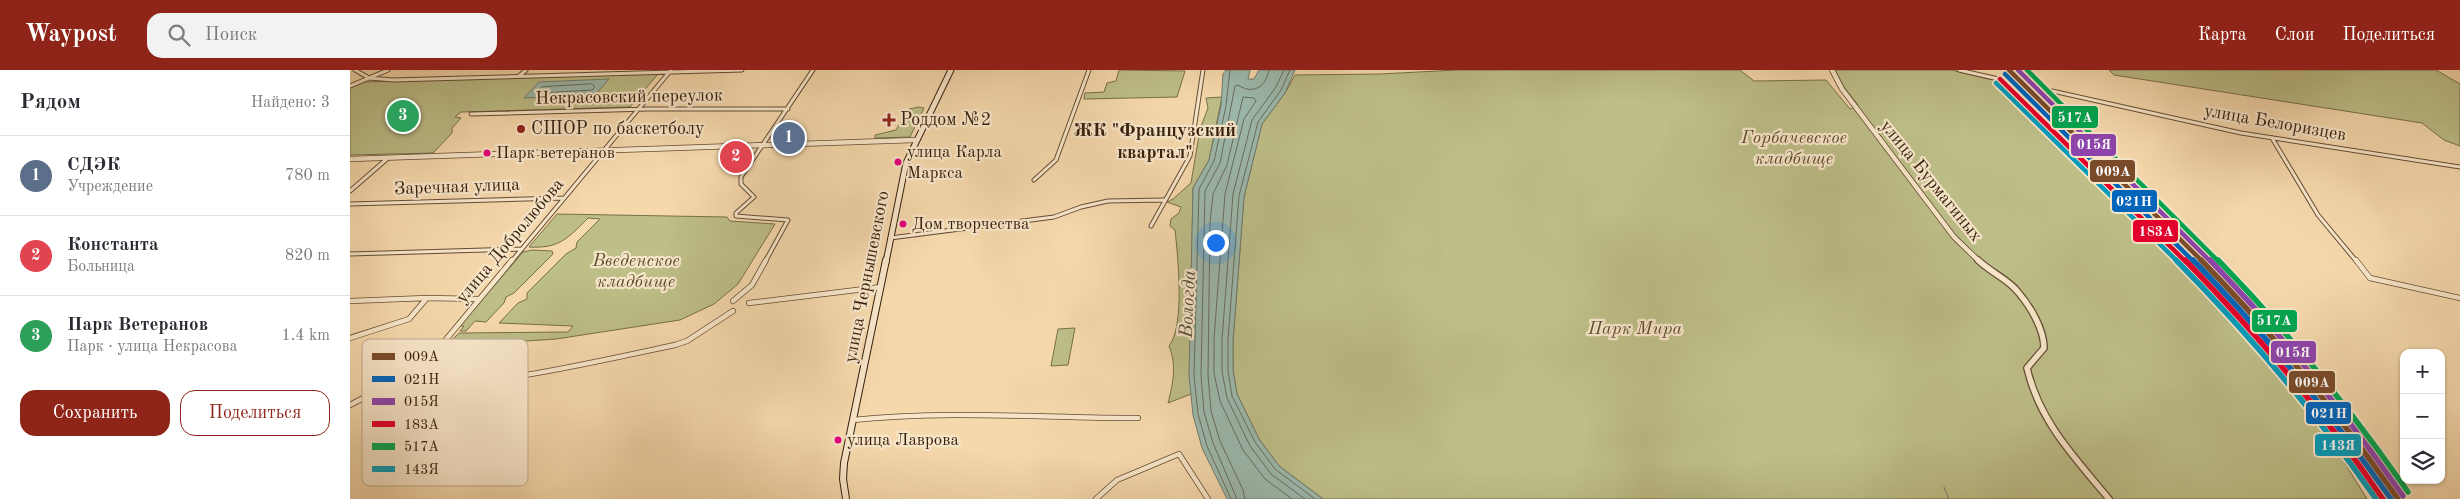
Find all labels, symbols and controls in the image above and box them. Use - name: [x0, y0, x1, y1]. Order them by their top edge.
- search box: [147, 13, 497, 58]
- icon: search: [165, 21, 193, 49]
- text: Waypost: [25, 23, 117, 47]
- text: Поиск: [205, 26, 257, 45]
- text: Карта: [2198, 26, 2247, 44]
- text: Слои: [2275, 26, 2314, 44]
- text: Поделиться: [2342, 26, 2435, 44]
- street label: Некрасовский переулок: [535, 86, 723, 108]
- text: Рядом: [20, 92, 81, 113]
- text: Найдено: 3: [251, 95, 330, 111]
- pin: 3: [387, 97, 419, 135]
- street label: улица Белоризцев: [2203, 102, 2347, 144]
- line badge: 517А: [2051, 105, 2099, 129]
- place label: Роддом №2: [900, 111, 991, 129]
- text: 517А: [2058, 111, 2093, 125]
- marker: Роддом №2: [882, 113, 896, 127]
- street label: улица Бурмагиных: [1877, 117, 1985, 245]
- pin: 1: [773, 119, 805, 157]
- place label: СШОР по баскетболу: [531, 120, 705, 138]
- district label: ЖК "Французский квартал": [1074, 122, 1236, 163]
- marker: СШОР по баскетболу: [515, 123, 527, 135]
- park label: Горбачевское кладбище: [1740, 129, 1847, 168]
- line badge: 015Я: [2070, 133, 2117, 157]
- pin: 2: [720, 138, 752, 176]
- text: 015Я: [2077, 138, 2111, 152]
- place label: улица Карла Маркса: [907, 144, 1002, 182]
- place label: Парк ветеранов: [496, 145, 615, 162]
- marker: Парк ветеранов: [482, 148, 492, 158]
- text: СДЭК: [67, 156, 120, 175]
- marker: улица Карла Маркса: [893, 157, 903, 167]
- line badge: 009А: [2089, 159, 2136, 183]
- text: 009А: [2096, 165, 2131, 179]
- text: 1: [31, 168, 41, 184]
- text: 780 m: [285, 168, 330, 184]
- street label: улица Добролюбова: [453, 175, 567, 307]
- street label: Заречная улица: [394, 176, 520, 198]
- text: Учреждение: [67, 179, 153, 195]
- street label: улица Чернышевского: [841, 189, 893, 365]
- line badge: 021Н: [2111, 189, 2158, 213]
- text: 021Н: [2116, 195, 2152, 209]
- place label: Дом творчества: [912, 216, 1030, 233]
- marker: Дом творчества: [898, 219, 908, 229]
- line badge: 183А: [2132, 219, 2179, 243]
- text: 183А: [2139, 225, 2174, 239]
- your location: [1203, 230, 1229, 256]
- text: Константа: [67, 236, 159, 255]
- text: 2: [31, 248, 41, 264]
- text: 820 m: [285, 248, 330, 264]
- park label: Введенское кладбище: [591, 252, 680, 291]
- text: Больница: [67, 259, 135, 275]
- water label: Вологда: [1178, 269, 1200, 340]
- line badge: 517А: [2251, 309, 2298, 333]
- text: 517А: [2257, 314, 2292, 328]
- text: Парк Ветеранов: [67, 316, 208, 335]
- park label: Парк Мира: [1587, 320, 1682, 338]
- text: 3: [31, 328, 41, 344]
- text: 1.4 km: [281, 328, 330, 344]
- text: Парк · улица Некрасова: [67, 339, 237, 355]
- legend: [362, 339, 528, 486]
- line badge: 015Я: [2270, 340, 2317, 364]
- text: 015Я: [2276, 346, 2310, 360]
- map controls: [2400, 349, 2445, 484]
- button: +: [2400, 349, 2445, 394]
- text: 009А: [404, 350, 439, 364]
- line badge: 009А: [2288, 370, 2336, 394]
- text: 021Н: [404, 373, 439, 387]
- text: 009А: [2295, 376, 2330, 390]
- button: Сохранить: [20, 390, 170, 436]
- button: Поделиться: [180, 390, 330, 436]
- button: −: [2400, 394, 2445, 439]
- text: 015Я: [404, 395, 439, 409]
- line badge: 021Н: [2305, 401, 2352, 425]
- text: 021Н: [2311, 407, 2347, 421]
- text: 183А: [404, 418, 439, 432]
- place label: улица Лаврова: [847, 432, 959, 449]
- line badge: 143Я: [2314, 433, 2362, 457]
- marker: улица Лаврова: [833, 435, 843, 445]
- text: 143Я: [2321, 439, 2355, 453]
- button: layers: [2400, 439, 2445, 484]
- text: 517А: [404, 440, 439, 454]
- text: 143Я: [404, 463, 439, 477]

